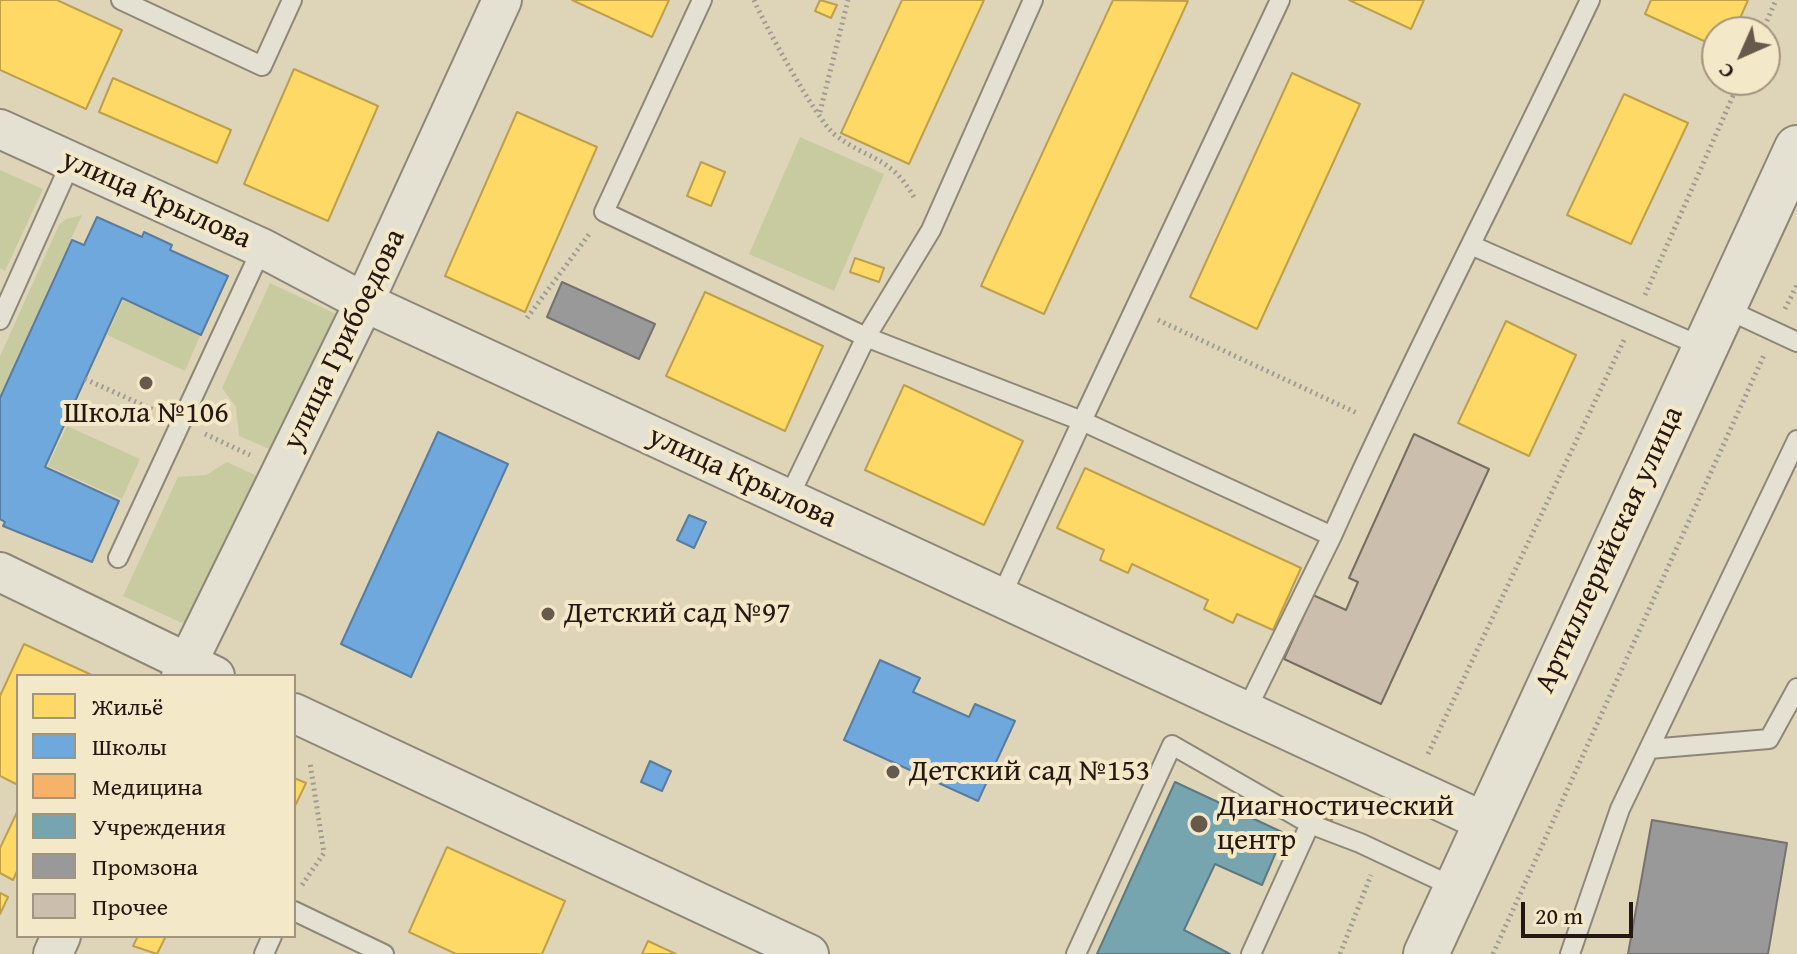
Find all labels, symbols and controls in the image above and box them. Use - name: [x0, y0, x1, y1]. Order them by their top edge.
- north arrow: [1701, 16, 1781, 96]
- text: С: [1710, 56, 1741, 87]
- street label: улица Крылова: [56, 142, 256, 258]
- street label: улица Грибоедова: [276, 224, 414, 456]
- marker: Школа №106: [137, 374, 155, 392]
- place label: Школа №106: [63, 396, 229, 432]
- street label: Артиллерийская улица: [1528, 401, 1692, 699]
- street label: улица Крылова: [642, 419, 842, 537]
- place label: Детский сад №97: [564, 596, 791, 632]
- marker: Детский сад №97: [539, 605, 557, 623]
- legend: [16, 674, 296, 938]
- text: Жильё: [92, 689, 163, 724]
- text: Школы: [92, 729, 167, 764]
- place label: Детский сад №153: [909, 754, 1150, 790]
- marker: Детский сад №153: [884, 763, 902, 781]
- text: Медицина: [92, 769, 203, 804]
- place label: Диагностический центр: [1217, 789, 1454, 860]
- text: Учреждения: [92, 809, 226, 844]
- marker: Диагностический центр: [1188, 813, 1210, 835]
- text: Промзона: [92, 849, 198, 884]
- scale bar: [1525, 886, 1637, 936]
- text: Прочее: [92, 889, 168, 924]
- text: 20 m: [1535, 898, 1583, 933]

